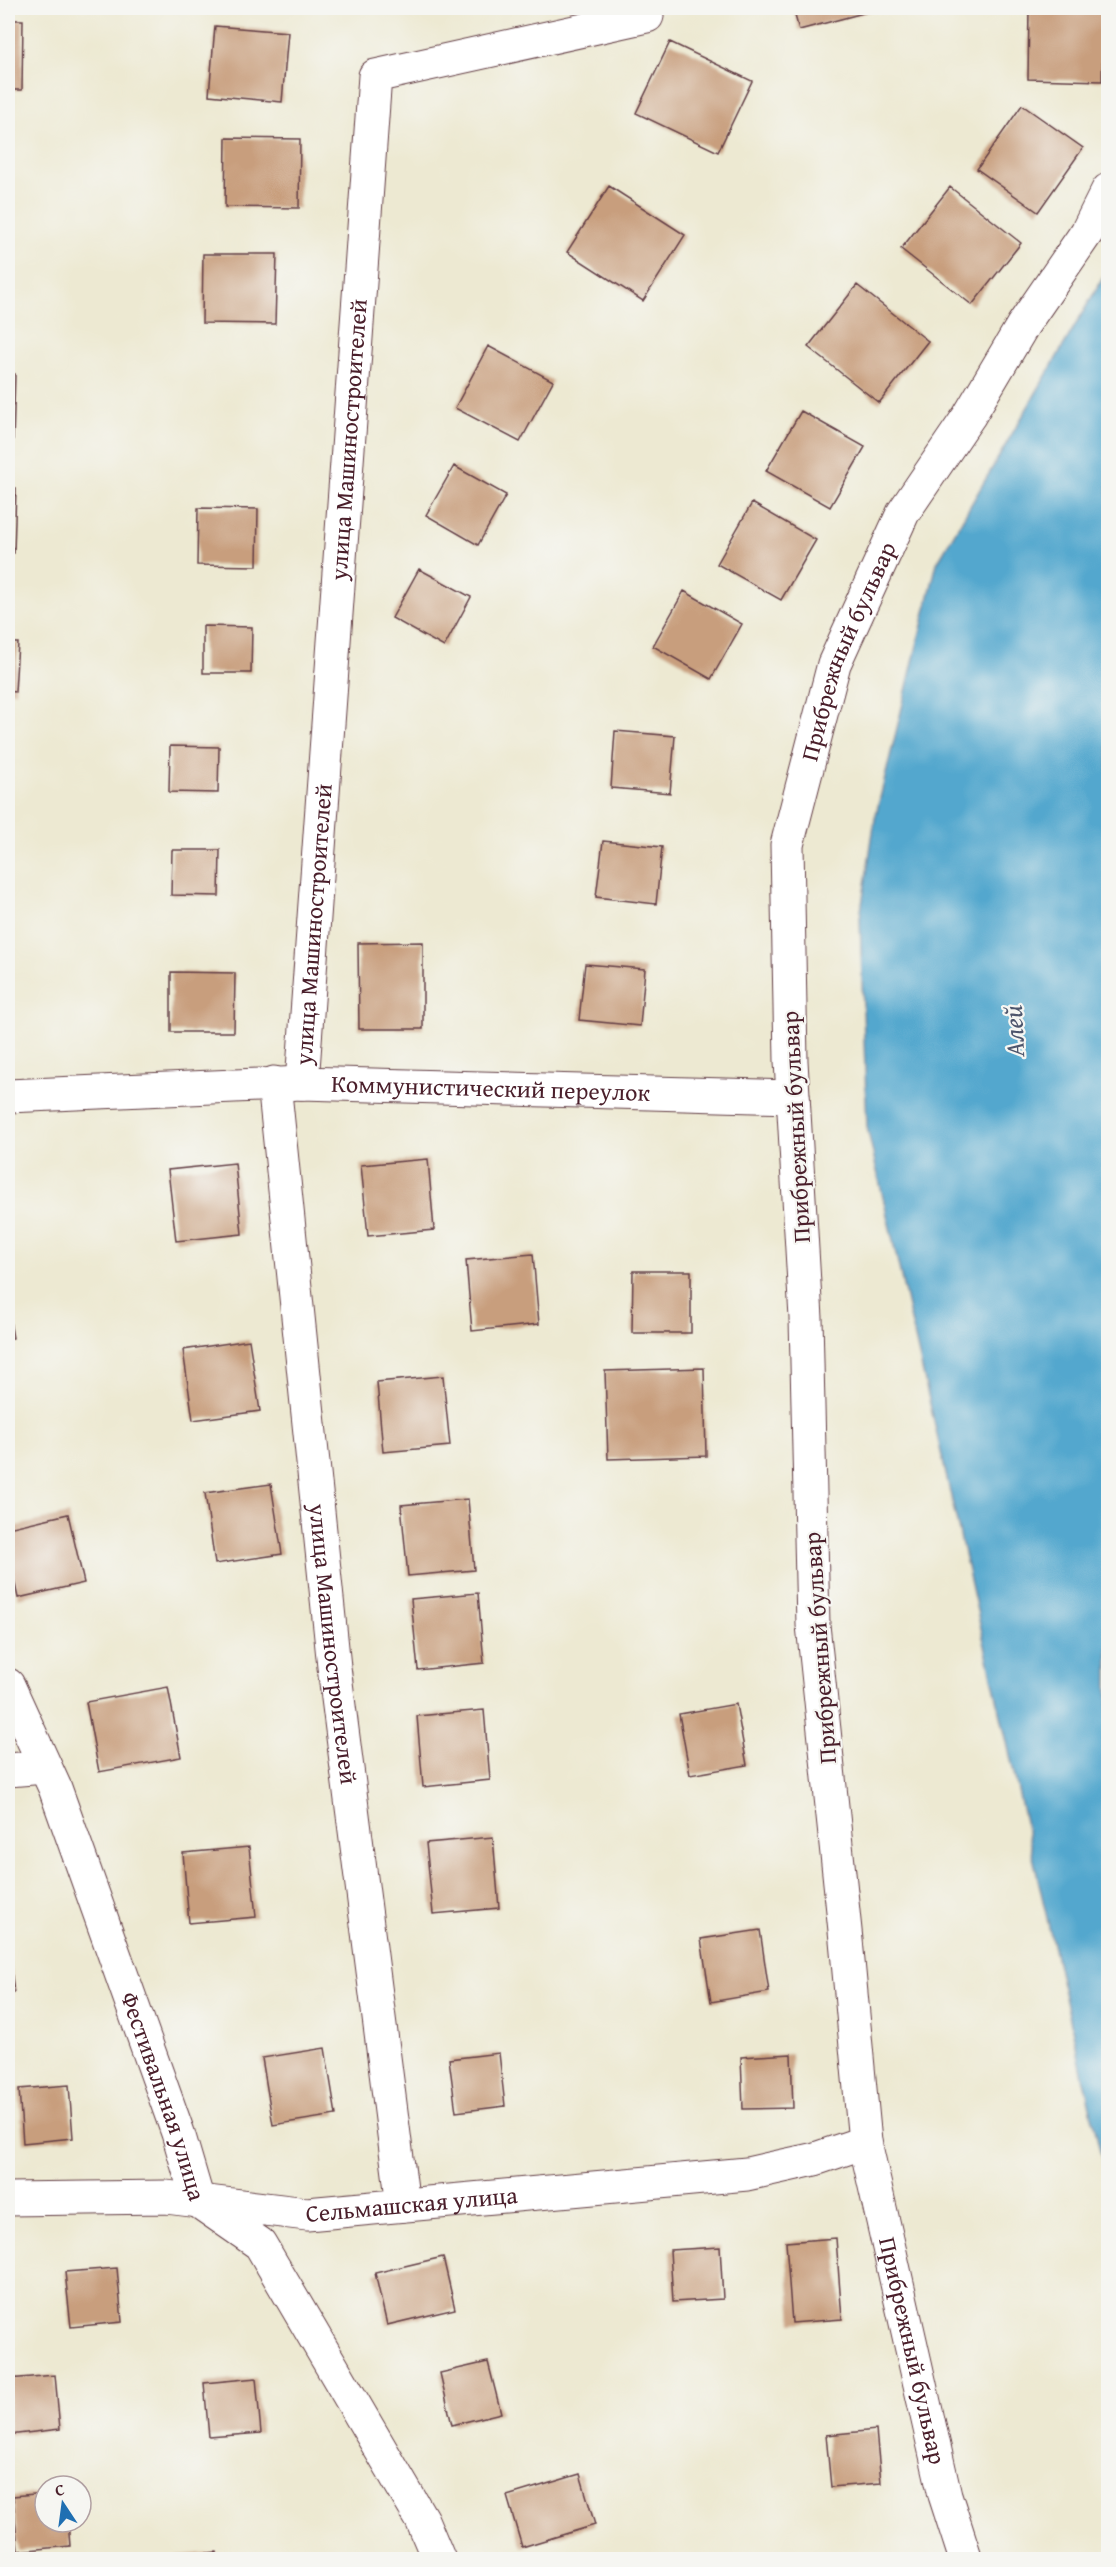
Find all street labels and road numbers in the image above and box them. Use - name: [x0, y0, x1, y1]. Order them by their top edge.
- street label: улица Машиностроителей: [320, 298, 376, 583]
- street label: Прибрежный бульвар: [792, 536, 905, 765]
- street label: улица Машиностроителей: [285, 782, 341, 1067]
- street label: Прибрежный бульвар: [772, 1010, 819, 1244]
- street label: Коммунистический переулок: [331, 1066, 651, 1110]
- street label: улица Машиностроителей: [300, 1501, 367, 1786]
- street label: Прибрежный бульвар: [794, 1531, 845, 1765]
- street label: Фестивальная улица: [112, 1987, 215, 2205]
- street label: Сельмашская улица: [304, 2177, 519, 2231]
- street label: Прибрежный бульвар: [870, 2233, 956, 2468]

